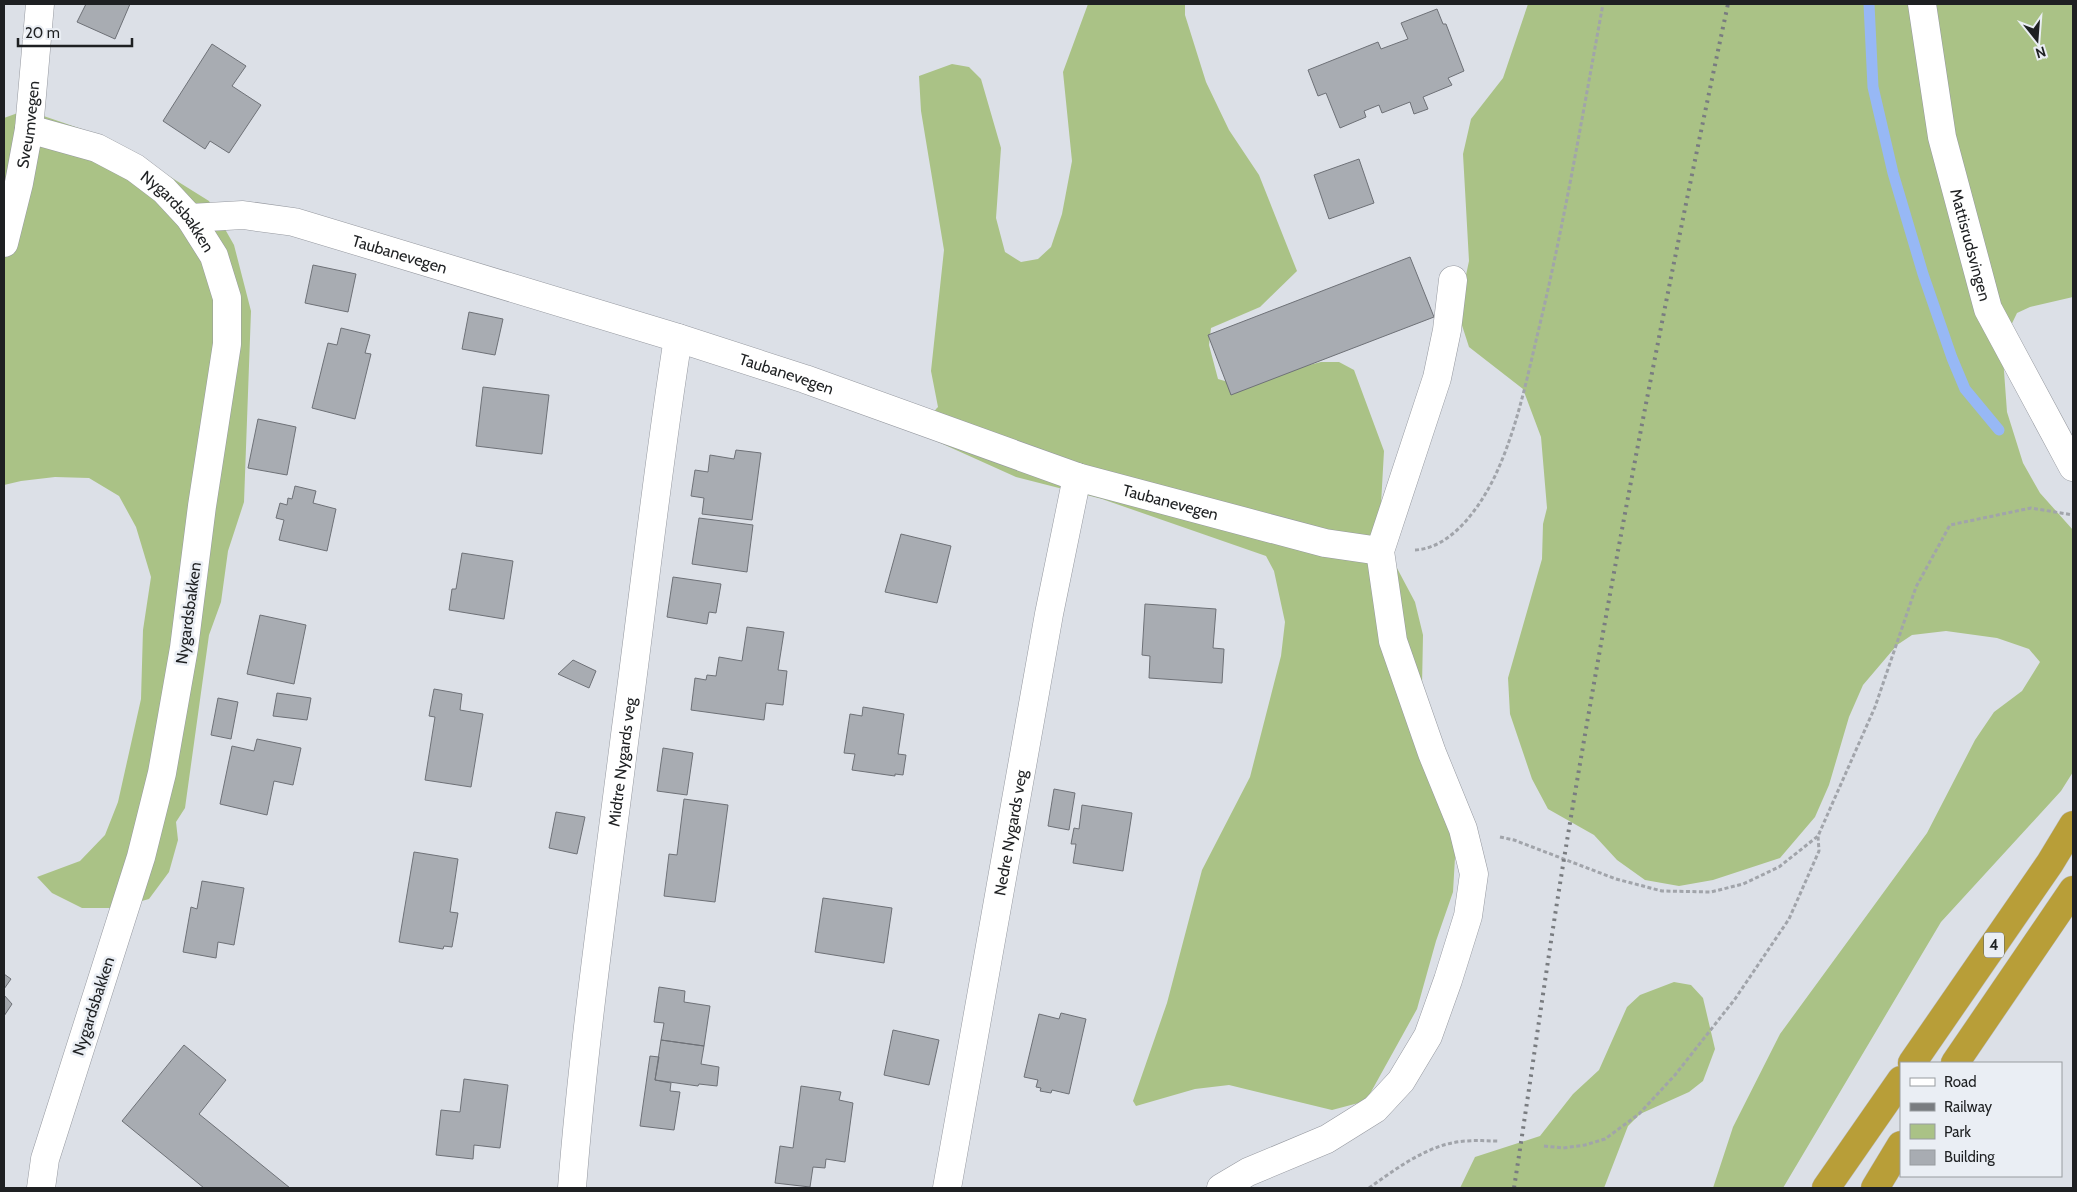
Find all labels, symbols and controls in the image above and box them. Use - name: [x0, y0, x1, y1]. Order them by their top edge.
- scale bar: [18, 15, 131, 47]
- north arrow: [2012, 15, 2062, 65]
- text: 20 m: [25, 24, 60, 42]
- text: N: [2033, 42, 2048, 62]
- street label: Sveumvegen: [13, 80, 43, 170]
- street label: Nygardsbakken: [137, 167, 218, 256]
- street label: Mattisrudsvingen: [1946, 187, 1994, 303]
- street label: Taubanevegen: [350, 231, 449, 278]
- street label: Taubanevegen: [737, 349, 836, 399]
- street label: Taubanevegen: [1120, 481, 1220, 524]
- street label: Nygardsbakken: [172, 561, 205, 665]
- street label: Midtre Nygards veg: [604, 695, 640, 828]
- street label: Nedre Nygards veg: [990, 767, 1031, 897]
- road number: 4: [1984, 932, 2004, 958]
- street label: Nygardsbakken: [69, 954, 118, 1058]
- legend: [1900, 1062, 2062, 1177]
- text: Road: [1944, 1073, 1977, 1091]
- text: Railway: [1944, 1098, 1993, 1116]
- text: Park: [1944, 1123, 1971, 1141]
- text: Building: [1944, 1148, 1995, 1166]

